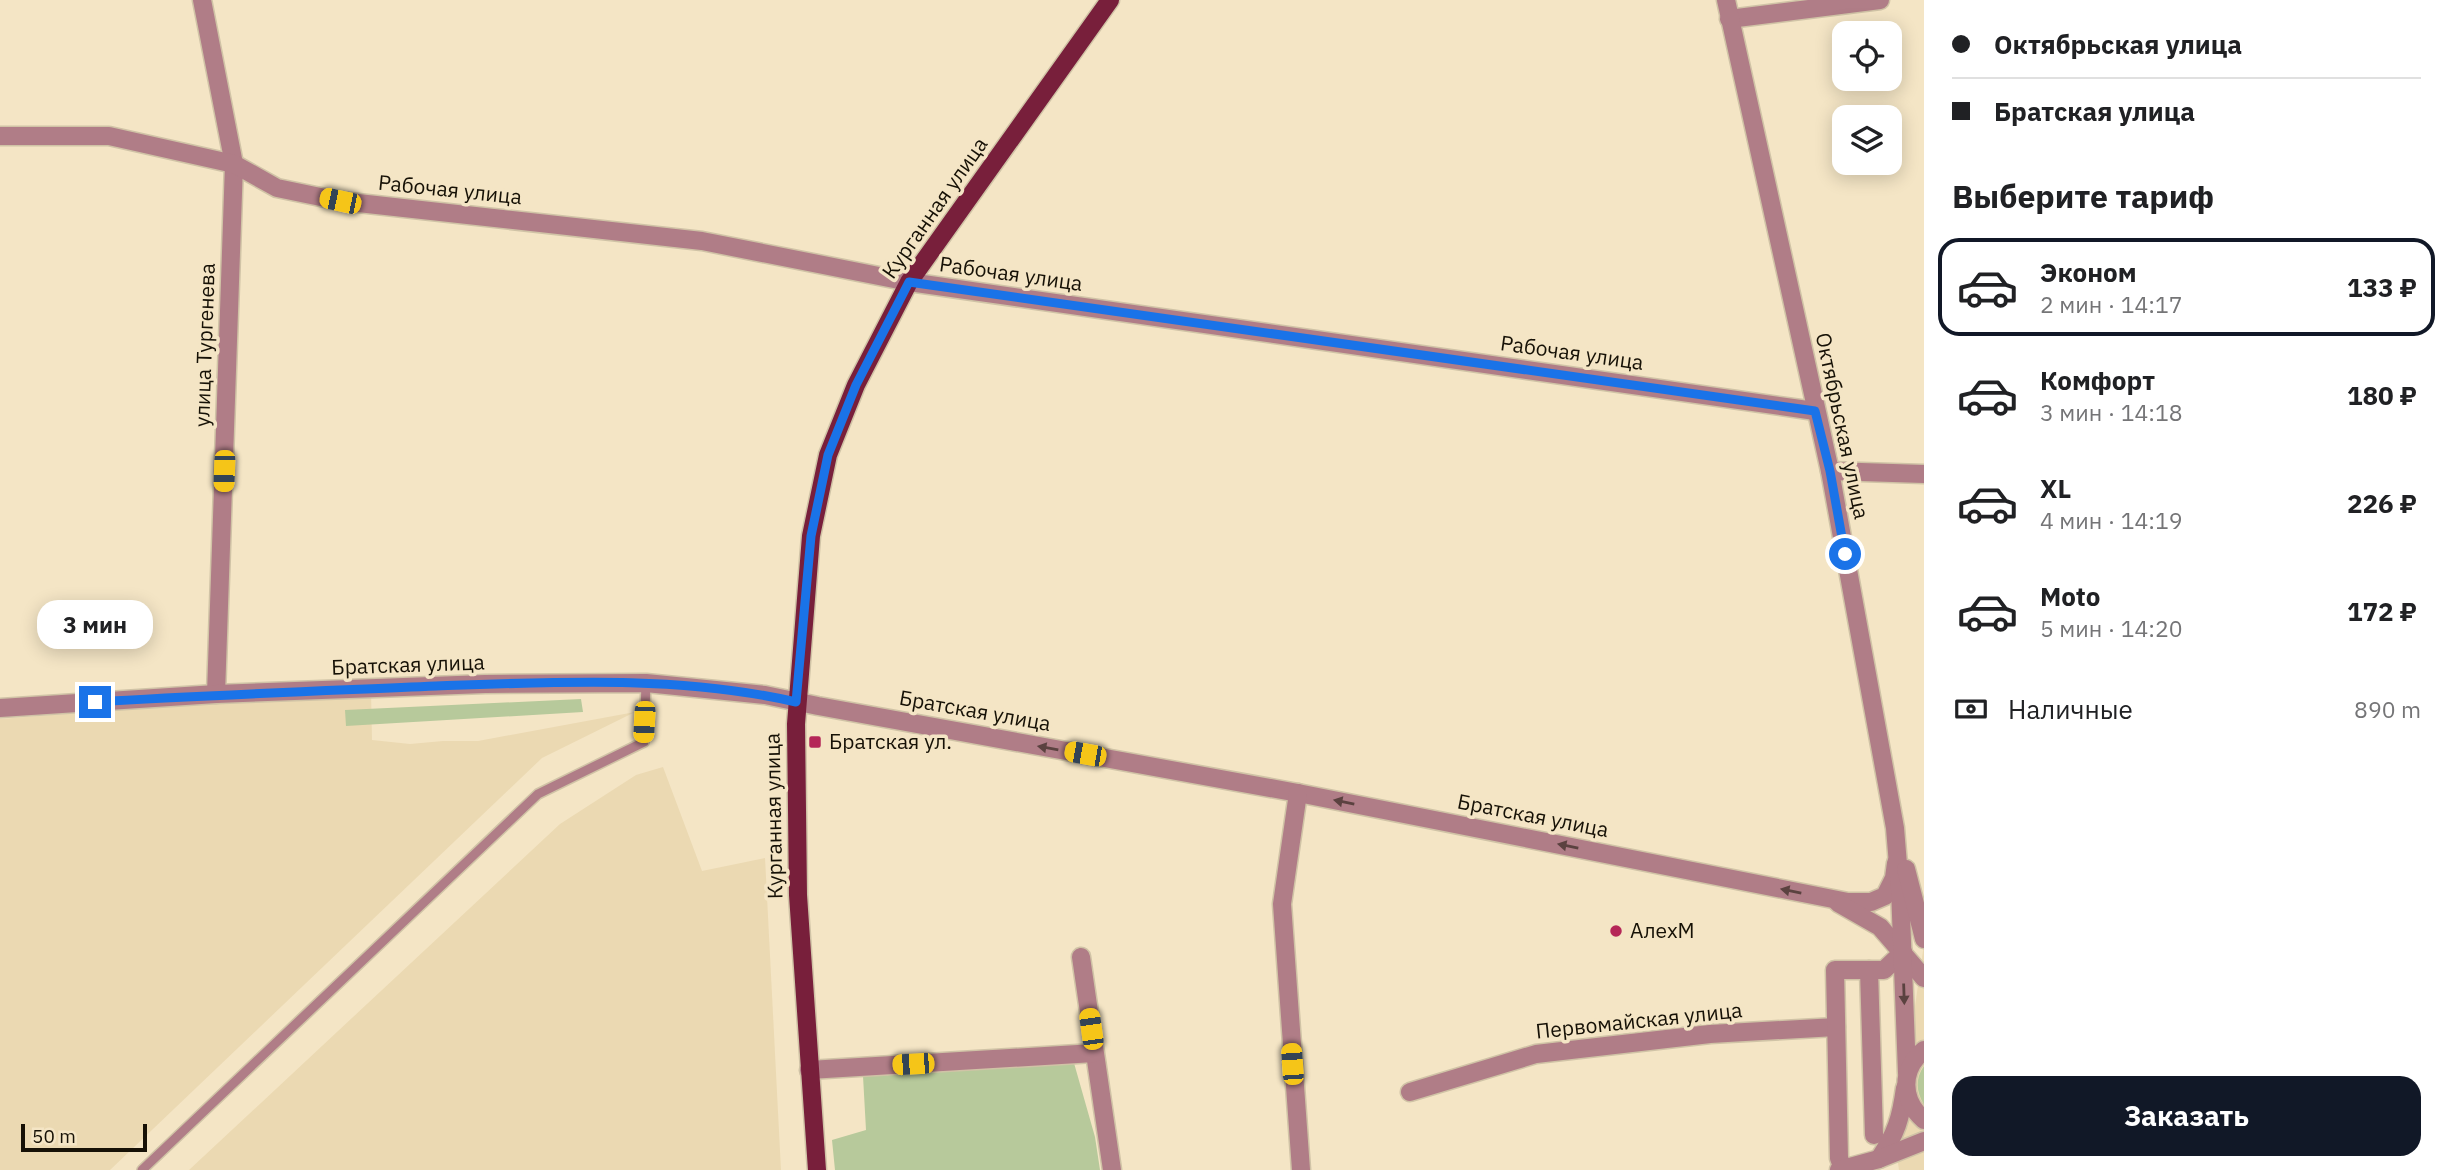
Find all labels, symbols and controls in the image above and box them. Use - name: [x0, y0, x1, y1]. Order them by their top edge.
- map controls: [1832, 21, 1902, 175]
- button: locate: [1832, 21, 1902, 91]
- text: Октябрьская улица: [1994, 27, 2242, 61]
- text: Братская улица: [1994, 94, 2195, 128]
- button: layers: [1832, 105, 1902, 175]
- street label: Курганная улица: [875, 131, 993, 284]
- street label: Рабочая улица: [377, 168, 523, 210]
- text: Выберите тариф: [1952, 175, 2214, 217]
- car: [318, 186, 363, 216]
- street label: Рабочая улица: [938, 249, 1085, 297]
- text: Эконом: [2040, 255, 2137, 289]
- icon: car: [1956, 256, 2019, 319]
- street label: улица Тургенева: [187, 263, 221, 427]
- text: 133 ₽: [2347, 270, 2417, 304]
- text: 2 мин · 14:17: [2040, 289, 2183, 319]
- street label: Рабочая улица: [1499, 328, 1646, 376]
- street label: Октябрьская улица: [1810, 330, 1876, 522]
- text: Комфорт: [2040, 363, 2155, 397]
- icon: car: [1956, 364, 2019, 427]
- text: 180 ₽: [2347, 378, 2417, 412]
- text: 3 мин · 14:18: [2040, 397, 2183, 427]
- car: [213, 450, 236, 492]
- text: XL: [2040, 471, 2071, 505]
- icon: car: [1956, 472, 2019, 535]
- text: 226 ₽: [2347, 486, 2417, 520]
- text: 4 мин · 14:19: [2040, 505, 2183, 535]
- route start: [1829, 538, 1861, 570]
- text: Moto: [2040, 579, 2100, 613]
- icon: car: [1956, 580, 2019, 643]
- text: 172 ₽: [2347, 594, 2417, 628]
- callout: 3 мин: [37, 600, 153, 650]
- text: 3 мин: [63, 609, 127, 639]
- text: 5 мин · 14:20: [2040, 613, 2183, 643]
- street label: Братская улица: [331, 647, 485, 681]
- street label: Братская улица: [897, 683, 1053, 737]
- route end: [79, 686, 111, 718]
- icon: cash: [1952, 690, 1990, 728]
- text: Наличные: [2008, 692, 2133, 726]
- text: 890 m: [2354, 694, 2421, 724]
- car: [633, 700, 656, 744]
- place label: Братская ул.: [829, 727, 952, 755]
- street label: Курганная улица: [758, 733, 788, 899]
- marker: Братская ул.: [807, 734, 823, 750]
- car: [1063, 740, 1108, 768]
- one-way arrow: [1037, 742, 1059, 753]
- street label: Братская улица: [1455, 787, 1611, 843]
- one-way arrow: [1333, 796, 1355, 807]
- one-way arrow: [1557, 841, 1579, 852]
- one-way arrow: [1780, 885, 1802, 896]
- place label: АлехМ: [1630, 916, 1695, 944]
- marker: АлехМ: [1608, 923, 1624, 939]
- one-way arrow: [1899, 983, 1910, 1005]
- street label: Первомайская улица: [1534, 995, 1743, 1045]
- car: [1078, 1007, 1105, 1051]
- car: [1281, 1042, 1304, 1086]
- car: [892, 1052, 935, 1076]
- button: Заказать: [1952, 1076, 2421, 1156]
- scale bar: [21, 1121, 147, 1153]
- text: 50 m: [32, 1124, 76, 1148]

